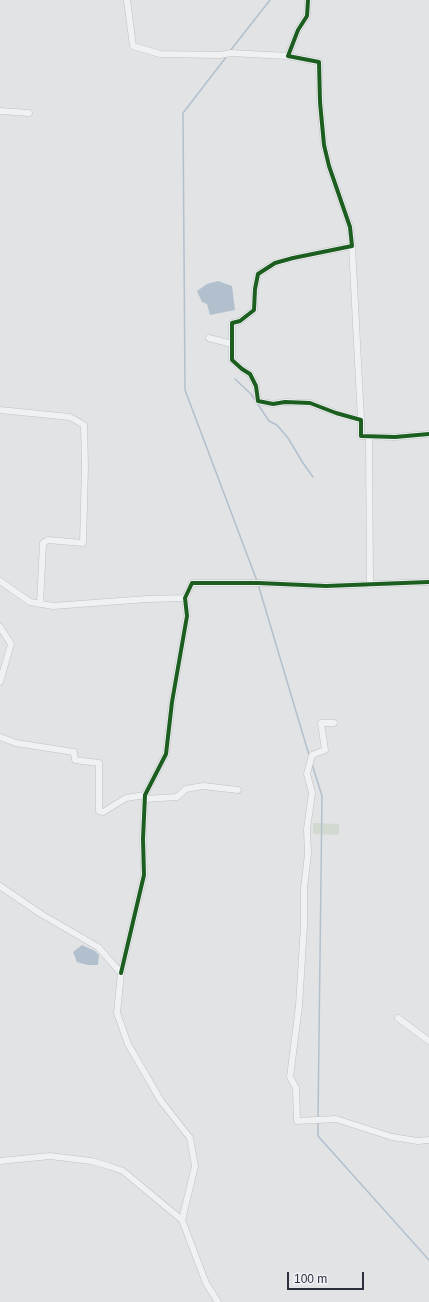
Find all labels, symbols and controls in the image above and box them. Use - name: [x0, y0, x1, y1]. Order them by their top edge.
- scale bar: [289, 1264, 366, 1290]
- text: 100 m: [294, 1272, 327, 1286]

